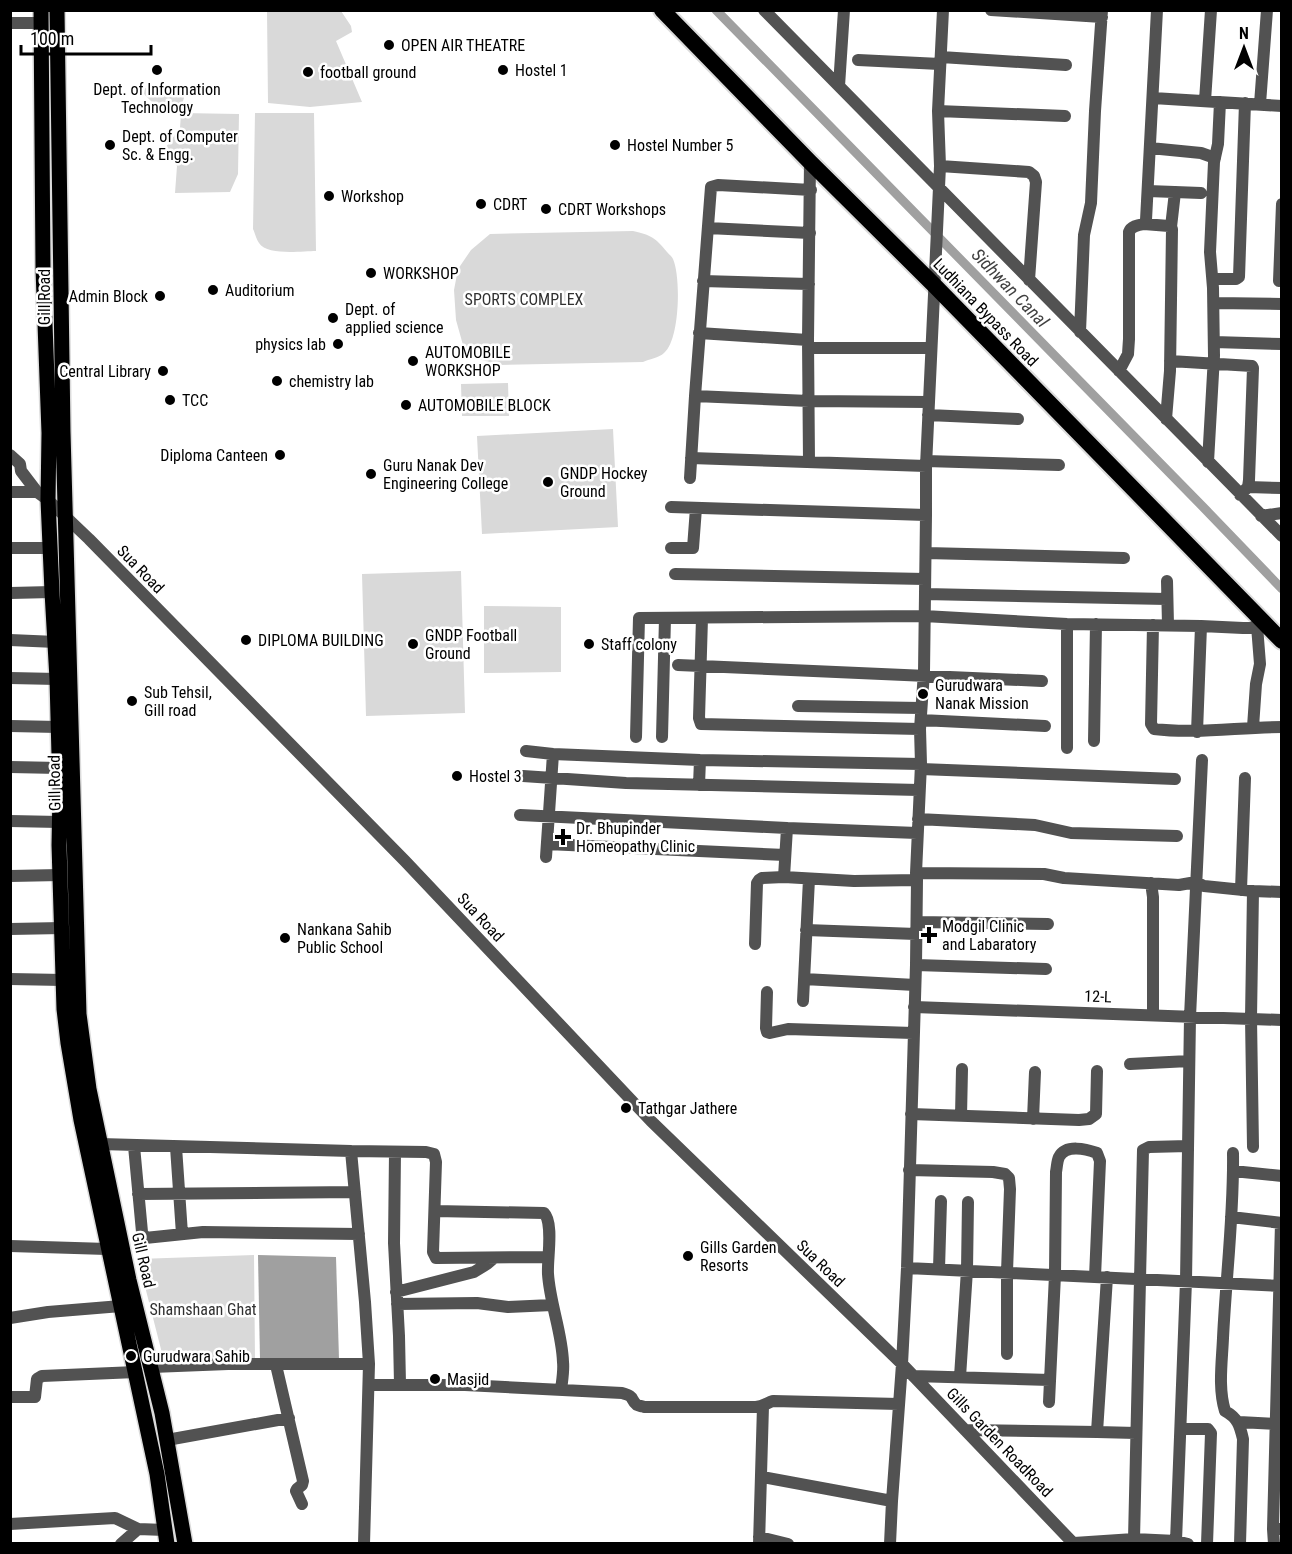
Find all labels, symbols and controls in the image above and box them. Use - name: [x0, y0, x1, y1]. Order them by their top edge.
- scale bar: [21, 18, 152, 56]
- north arrow: [1214, 18, 1274, 78]
- text: N: [1239, 24, 1249, 43]
- text: 100 m: [30, 28, 74, 49]
- place label: OPEN AIR THEATRE: [401, 36, 525, 55]
- marker: OPEN AIR THEATRE: [382, 38, 396, 52]
- place label: Hostel 1: [515, 61, 568, 80]
- marker: Dept. of Information Technology: [150, 63, 164, 77]
- place label: football ground: [320, 63, 417, 82]
- marker: Hostel 1: [496, 63, 510, 77]
- marker: football ground: [301, 65, 315, 79]
- place label: Dept. of Information Technology: [93, 80, 221, 117]
- place label: Dept. of Computer Sc. & Engg.: [122, 127, 238, 164]
- place label: Hostel Number 5: [627, 136, 733, 155]
- marker: Dept. of Computer Sc. & Engg.: [103, 138, 117, 152]
- marker: Hostel Number 5: [608, 138, 622, 152]
- place label: Workshop: [341, 187, 404, 206]
- marker: Workshop: [322, 189, 336, 203]
- place label: CDRT: [493, 195, 527, 214]
- marker: CDRT: [474, 197, 488, 211]
- place label: CDRT Workshops: [558, 200, 666, 219]
- marker: CDRT Workshops: [539, 202, 553, 216]
- water label: Sidhwan Canal: [968, 244, 1054, 332]
- street label: Ludhiana Bypass Road: [929, 255, 1042, 370]
- place label: WORKSHOP: [383, 264, 459, 283]
- marker: WORKSHOP: [364, 266, 378, 280]
- street label: Gill Road: [35, 269, 54, 325]
- place label: Auditorium: [225, 281, 294, 300]
- marker: Auditorium: [206, 283, 220, 297]
- place label: Admin Block: [69, 287, 149, 306]
- marker: Admin Block: [153, 289, 167, 303]
- park label: SPORTS COMPLEX: [465, 290, 584, 309]
- place label: Dept. of applied science: [345, 300, 443, 337]
- marker: Dept. of applied science: [326, 311, 340, 325]
- place label: physics lab: [255, 335, 326, 354]
- marker: physics lab: [331, 337, 345, 351]
- place label: AUTOMOBILE WORKSHOP: [425, 343, 511, 380]
- marker: AUTOMOBILE WORKSHOP: [406, 354, 420, 368]
- place label: Central Library: [59, 362, 151, 381]
- marker: Central Library: [156, 364, 170, 378]
- place label: chemistry lab: [289, 372, 374, 391]
- marker: chemistry lab: [270, 374, 284, 388]
- place label: TCC: [182, 391, 208, 410]
- marker: TCC: [163, 393, 177, 407]
- place label: AUTOMOBILE BLOCK: [418, 396, 551, 415]
- marker: AUTOMOBILE BLOCK: [399, 398, 413, 412]
- place label: Diploma Canteen: [160, 446, 268, 465]
- marker: Diploma Canteen: [273, 448, 287, 462]
- place label: Guru Nanak Dev Engineering College: [383, 456, 508, 493]
- place label: GNDP Hockey Ground: [560, 464, 648, 501]
- marker: Guru Nanak Dev Engineering College: [364, 467, 378, 481]
- marker: GNDP Hockey Ground: [541, 475, 555, 489]
- street label: Sua Road: [113, 541, 168, 597]
- place label: GNDP Football Ground: [425, 626, 517, 663]
- place label: DIPLOMA BUILDING: [258, 631, 384, 650]
- marker: DIPLOMA BUILDING: [239, 633, 253, 647]
- place label: Staff colony: [601, 635, 677, 654]
- marker: GNDP Football Ground: [406, 637, 420, 651]
- marker: Staff colony: [582, 637, 596, 651]
- place label: Gurudwara Nanak Mission: [935, 676, 1029, 713]
- place label: Sub Tehsil, Gill road: [144, 683, 212, 720]
- marker: Gurudwara Nanak Mission: [916, 687, 930, 701]
- marker: Sub Tehsil, Gill road: [125, 694, 139, 708]
- street label: Gill Road: [45, 755, 64, 811]
- place label: Hostel 3: [469, 767, 522, 786]
- marker: Hostel 3: [450, 769, 464, 783]
- place label: Dr. Bhupinder Homeopathy Clinic: [576, 819, 695, 856]
- marker: Dr. Bhupinder Homeopathy Clinic: [554, 828, 572, 846]
- street label: Sua Road: [453, 889, 508, 946]
- place label: Modgil Clinic and Labaratory: [942, 917, 1037, 954]
- place label: Nankana Sahib Public School: [297, 920, 392, 957]
- marker: Modgil Clinic and Labaratory: [920, 926, 938, 944]
- marker: Nankana Sahib Public School: [278, 931, 292, 945]
- street label: 12-L: [1084, 987, 1112, 1006]
- place label: Tathgar Jathere: [638, 1099, 737, 1118]
- marker: Tathgar Jathere: [619, 1101, 633, 1115]
- street label: Gill Road: [128, 1231, 159, 1290]
- street label: Sua Road: [793, 1236, 849, 1291]
- place label: Gills Garden Resorts: [700, 1238, 776, 1275]
- marker: Gills Garden Resorts: [681, 1249, 695, 1263]
- park label: Shamshaan Ghat: [149, 1300, 257, 1319]
- place label: Gurudwara Sahib: [143, 1347, 250, 1366]
- marker: Gurudwara Sahib: [124, 1349, 138, 1363]
- place label: Masjid: [447, 1370, 489, 1389]
- marker: Masjid: [428, 1372, 442, 1386]
- street label: Gills Garden RoadRoad: [943, 1384, 1057, 1501]

